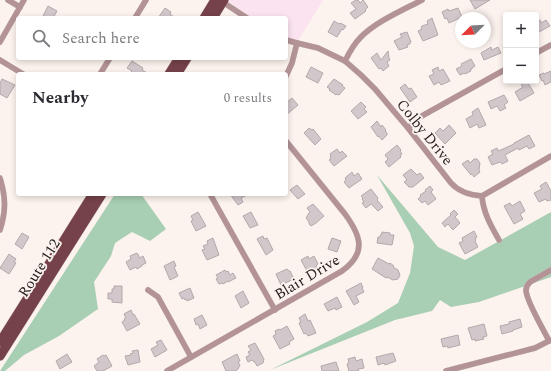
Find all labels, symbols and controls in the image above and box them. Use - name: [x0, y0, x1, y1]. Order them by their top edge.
- north arrow: [455, 12, 491, 48]
- map controls: [503, 12, 539, 84]
- button: +: [503, 12, 539, 48]
- search box: [16, 16, 288, 60]
- icon: search: [30, 27, 52, 49]
- text: Search here: [62, 27, 140, 50]
- button: −: [503, 48, 539, 84]
- text: Nearby: [32, 85, 88, 111]
- text: 0 results: [224, 88, 272, 108]
- street label: Colby Drive: [391, 94, 459, 170]
- street label: Route 112: [12, 234, 66, 302]
- street label: Blair Drive: [270, 249, 344, 306]

